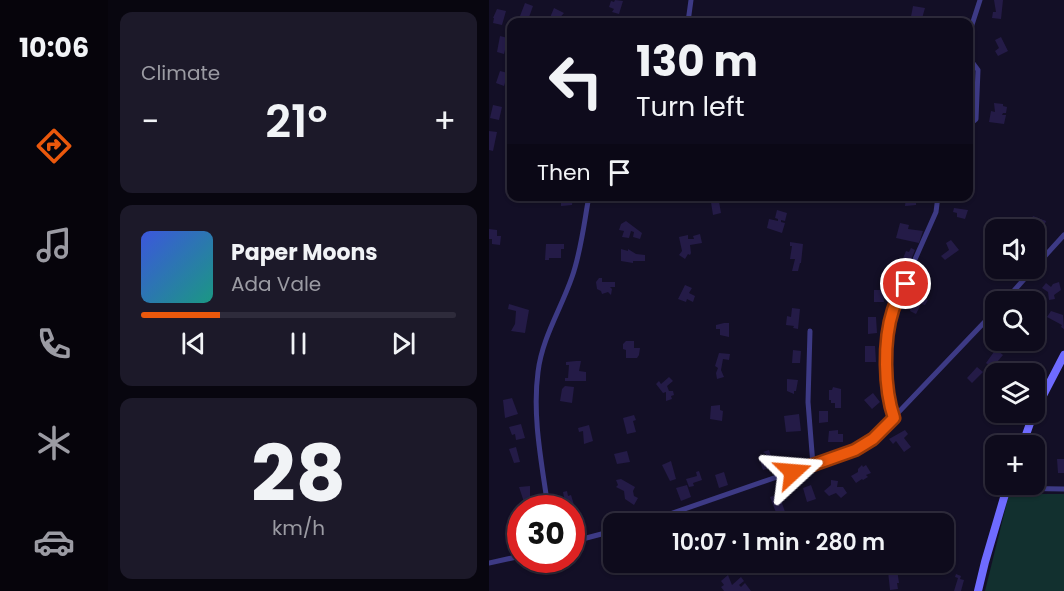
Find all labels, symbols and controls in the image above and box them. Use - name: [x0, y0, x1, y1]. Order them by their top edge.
- text: 10:06: [19, 29, 89, 66]
- text: 130 m: [636, 32, 758, 91]
- icon: left: [537, 42, 615, 120]
- text: Climate: [141, 59, 220, 87]
- text: Turn left: [636, 88, 745, 125]
- text: 21°: [265, 90, 327, 153]
- text: −: [141, 98, 159, 145]
- text: +: [433, 98, 456, 145]
- icon: directions: [33, 125, 75, 167]
- icon: arrive: [603, 156, 636, 189]
- text: Then: [537, 157, 591, 188]
- map controls: [985, 219, 1045, 495]
- button: sound: [985, 219, 1045, 279]
- icon: music: [33, 224, 75, 266]
- text: Paper Moons: [231, 237, 378, 268]
- pin: [880, 258, 931, 309]
- icon: arrive: [889, 267, 922, 300]
- text: Ada Vale: [231, 270, 321, 298]
- button: search: [985, 291, 1045, 351]
- icon: phone: [33, 323, 75, 365]
- icon: previous: [177, 327, 210, 360]
- icon: pause: [282, 327, 315, 360]
- icon: next: [387, 327, 420, 360]
- button: layers: [985, 363, 1045, 423]
- text: 28: [251, 419, 346, 528]
- icon: climate: [33, 422, 75, 464]
- button: +: [985, 435, 1045, 495]
- position arrow: [761, 440, 825, 504]
- speed limit sign: 30: [507, 495, 585, 573]
- text: km/h: [272, 514, 325, 542]
- icon: car: [33, 521, 75, 563]
- text: 10:07 · 1 min · 280 m: [672, 527, 885, 558]

